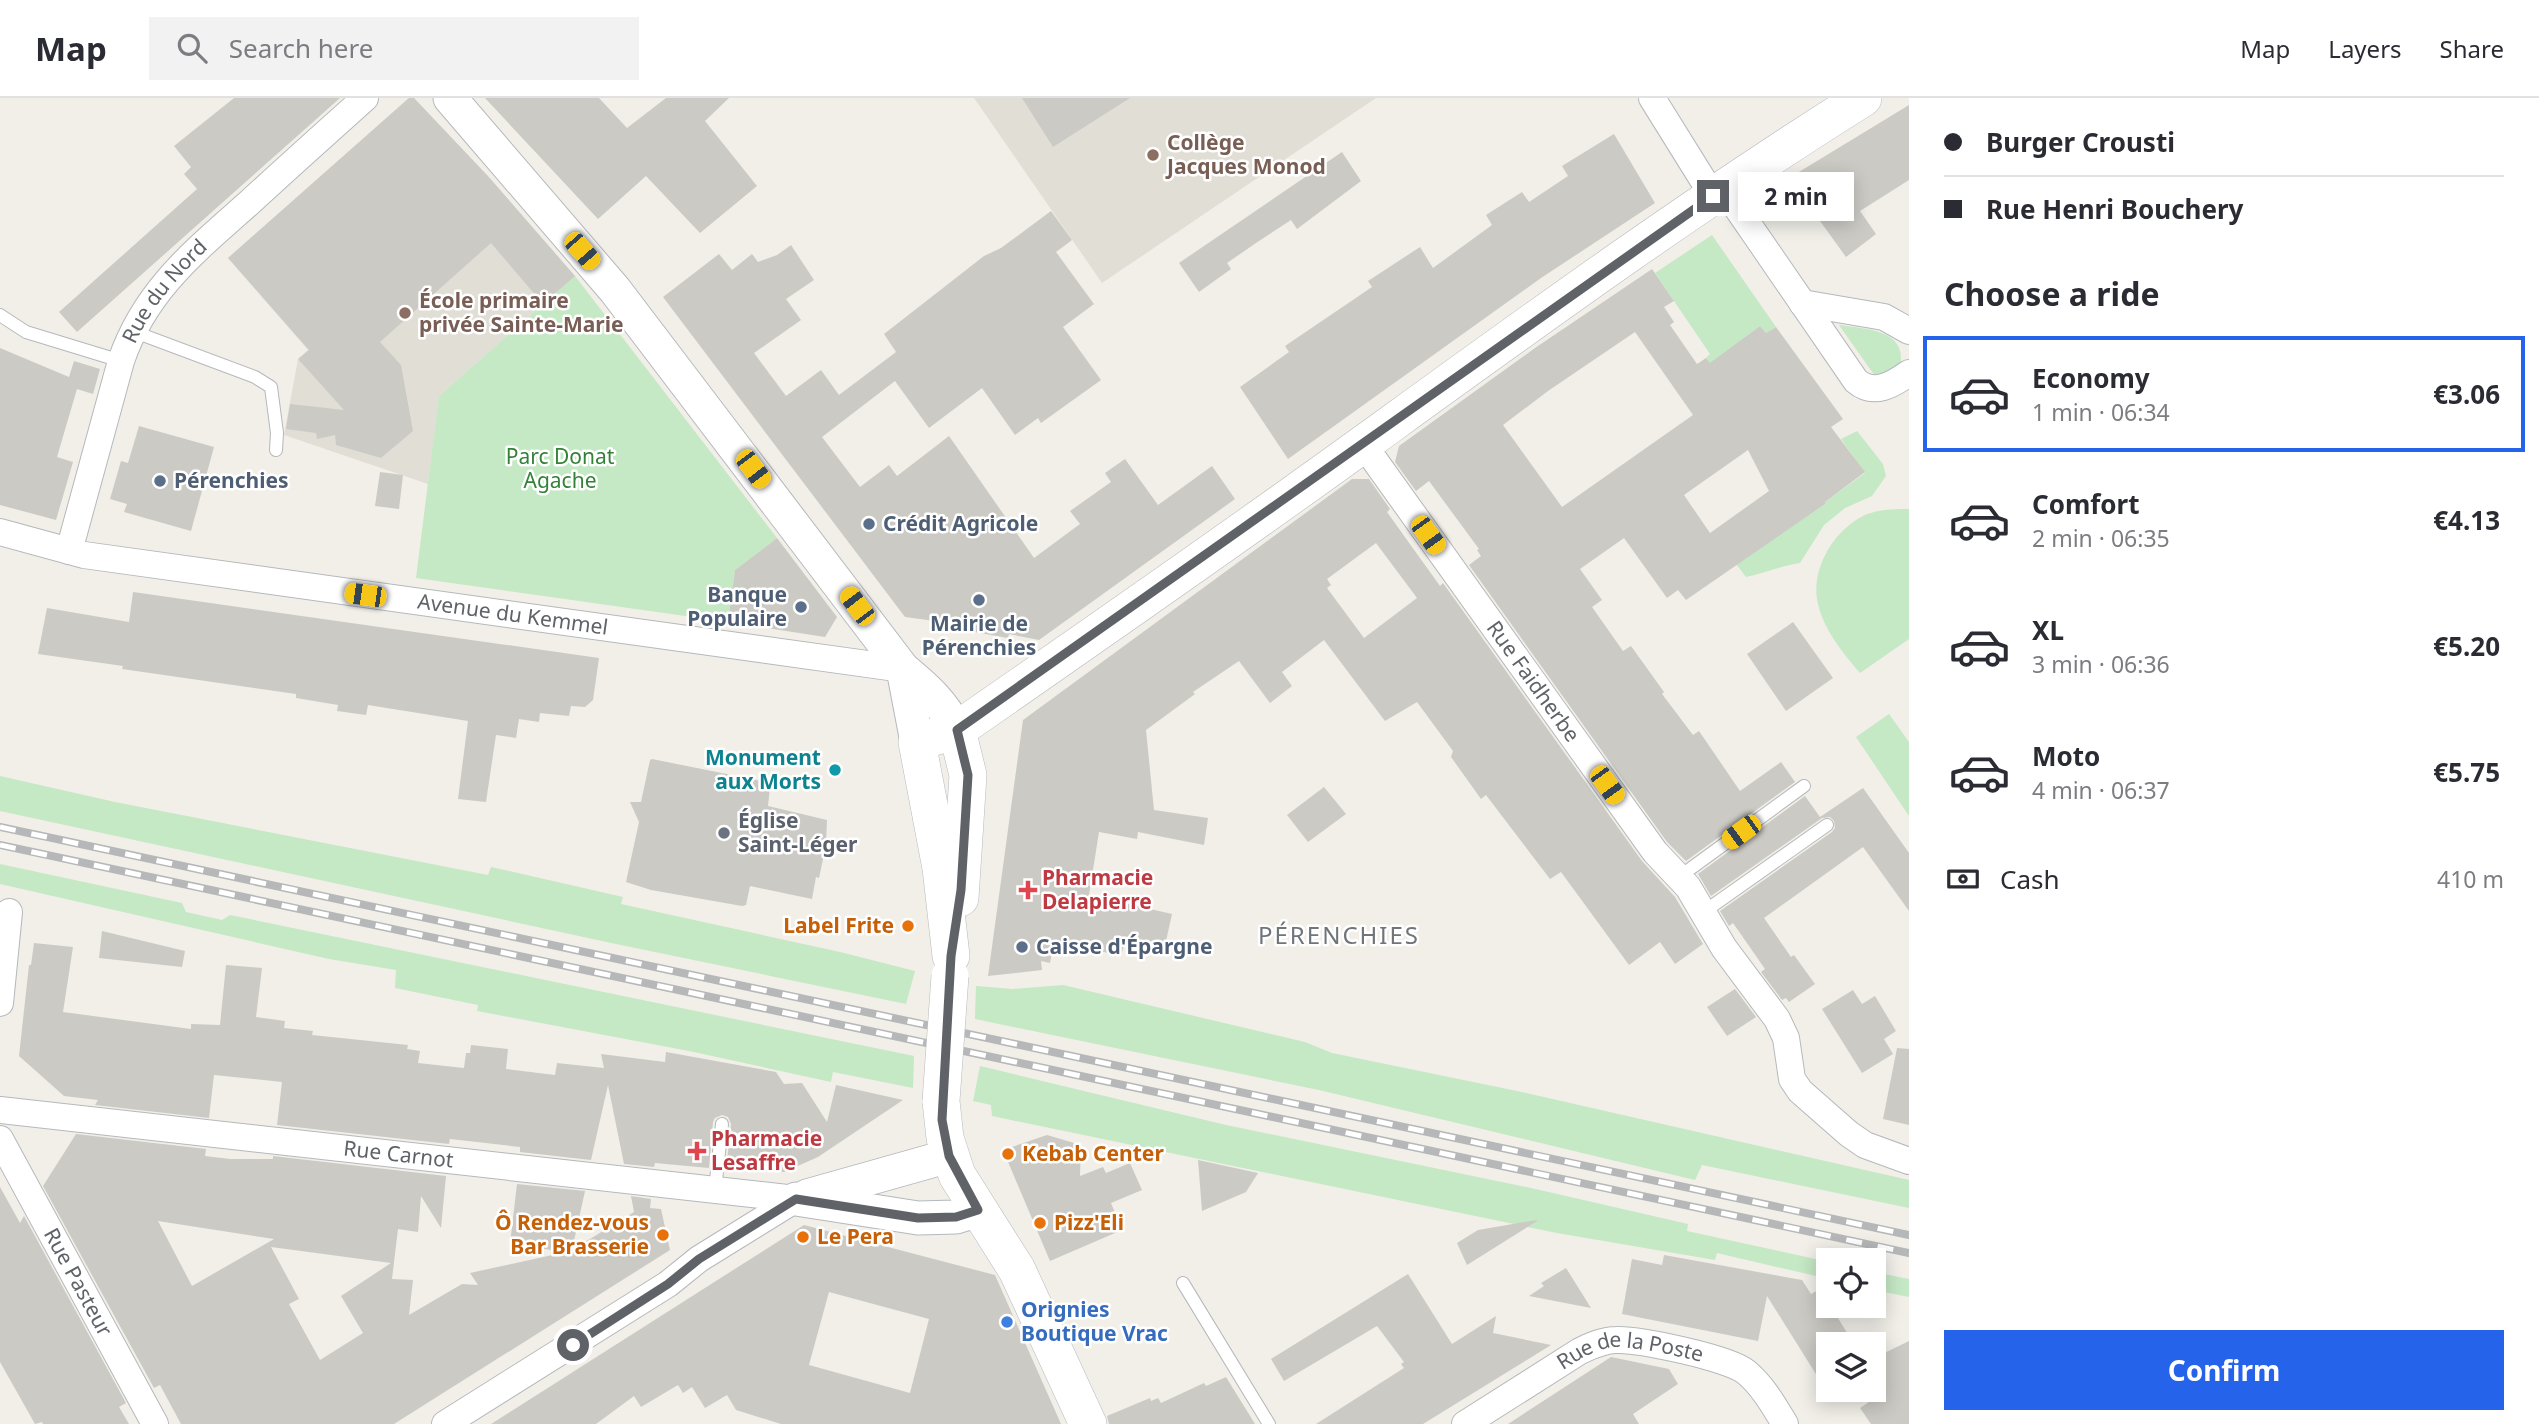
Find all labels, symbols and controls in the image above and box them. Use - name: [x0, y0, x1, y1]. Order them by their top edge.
- search box: [149, 17, 639, 80]
- text: Map: [35, 26, 107, 71]
- icon: search: [173, 29, 211, 67]
- text: Search here: [229, 30, 373, 66]
- text: Map: [2240, 32, 2290, 65]
- text: Layers: [2328, 32, 2402, 65]
- text: Share: [2440, 32, 2504, 65]
- text: Burger Crousti: [1986, 124, 2175, 160]
- place label: Collège Jacques Monod: [1165, 128, 1326, 180]
- marker: Collège Jacques Monod: [1145, 147, 1161, 163]
- callout: 2 min: [1738, 172, 1853, 220]
- route end: [1697, 180, 1729, 212]
- text: 2 min: [1764, 180, 1828, 212]
- text: Rue Henri Bouchery: [1986, 191, 2243, 227]
- car: [561, 228, 604, 274]
- street label: Rue du Nord: [115, 233, 213, 347]
- text: Choose a ride: [1944, 272, 2160, 315]
- place label: École primaire privée Sainte-Marie: [419, 286, 624, 338]
- marker: École primaire privée Sainte-Marie: [397, 305, 413, 321]
- text: Economy: [2032, 360, 2150, 396]
- icon: car: [1948, 363, 2011, 426]
- text: €3.06: [2433, 376, 2500, 412]
- text: 1 min · 06:34: [2032, 396, 2170, 428]
- park label: Parc Donat Agache: [506, 442, 615, 494]
- car: [732, 446, 775, 492]
- place label: Pérenchies: [174, 466, 289, 494]
- marker: Pérenchies: [152, 473, 168, 489]
- text: Comfort: [2032, 486, 2140, 522]
- icon: car: [1948, 489, 2011, 552]
- text: €4.13: [2433, 502, 2500, 538]
- place label: Crédit Agricole: [883, 509, 1038, 537]
- car: [1408, 512, 1449, 558]
- marker: Crédit Agricole: [861, 516, 877, 532]
- text: 2 min · 06:35: [2032, 522, 2170, 554]
- place label: Banque Populaire: [687, 580, 787, 632]
- car: [343, 582, 388, 608]
- car: [836, 583, 879, 629]
- street label: Avenue du Kemmel: [416, 587, 610, 641]
- marker: Mairie de Pérenchies: [971, 592, 987, 608]
- marker: Banque Populaire: [793, 599, 809, 615]
- place label: Mairie de Pérenchies: [922, 609, 1036, 661]
- text: XL: [2032, 612, 2064, 648]
- street label: Rue Faidherbe: [1481, 615, 1587, 747]
- icon: car: [1948, 615, 2011, 678]
- text: €5.20: [2433, 628, 2500, 664]
- text: 3 min · 06:36: [2032, 648, 2170, 680]
- text: Moto: [2032, 738, 2100, 774]
- icon: car: [1948, 741, 2011, 804]
- place label: Monument aux Morts: [705, 743, 821, 795]
- text: €5.75: [2433, 754, 2500, 790]
- marker: Monument aux Morts: [827, 762, 843, 778]
- car: [1587, 762, 1628, 808]
- text: 4 min · 06:37: [2032, 774, 2170, 806]
- place label: Église Saint-Léger: [738, 806, 858, 858]
- car: [1718, 811, 1765, 853]
- marker: Église Saint-Léger: [716, 825, 732, 841]
- icon: cash: [1944, 860, 1982, 898]
- text: Cash: [2000, 861, 2060, 897]
- place label: Pharmacie Delapierre: [1042, 863, 1153, 915]
- text: 410 m: [2437, 863, 2504, 895]
- marker: Pharmacie Delapierre: [1020, 882, 1036, 898]
- place label: Label Frite: [783, 911, 894, 939]
- marker: Label Frite: [900, 918, 916, 934]
- district label: PÉRENCHIES: [1258, 918, 1420, 951]
- place label: Caisse d'Épargne: [1036, 932, 1213, 960]
- marker: Caisse d'Épargne: [1014, 939, 1030, 955]
- place label: Pharmacie Lesaffre: [711, 1124, 822, 1176]
- street label: Rue Carnot: [342, 1134, 455, 1174]
- place label: Kebab Center: [1022, 1139, 1164, 1167]
- marker: Pharmacie Lesaffre: [689, 1143, 705, 1159]
- marker: Kebab Center: [1000, 1146, 1016, 1162]
- place label: Ô Rendez-vous Bar Brasserie: [495, 1208, 649, 1260]
- place label: Pizz'Eli: [1054, 1208, 1124, 1236]
- marker: Pizz'Eli: [1032, 1215, 1048, 1231]
- place label: Le Pera: [817, 1222, 894, 1250]
- street label: Rue Pasteur: [38, 1223, 120, 1341]
- marker: Ô Rendez-vous Bar Brasserie: [655, 1227, 671, 1243]
- marker: Le Pera: [795, 1229, 811, 1245]
- map controls: [1816, 1248, 1886, 1402]
- button: locate: [1816, 1248, 1886, 1318]
- place label: Orignies Boutique Vrac: [1021, 1295, 1168, 1347]
- marker: Orignies Boutique Vrac: [999, 1314, 1015, 1330]
- street label: Rue de la Poste: [1551, 1325, 1707, 1375]
- route start: [557, 1329, 589, 1361]
- button: Confirm: [1944, 1330, 2504, 1410]
- button: layers: [1816, 1332, 1886, 1402]

